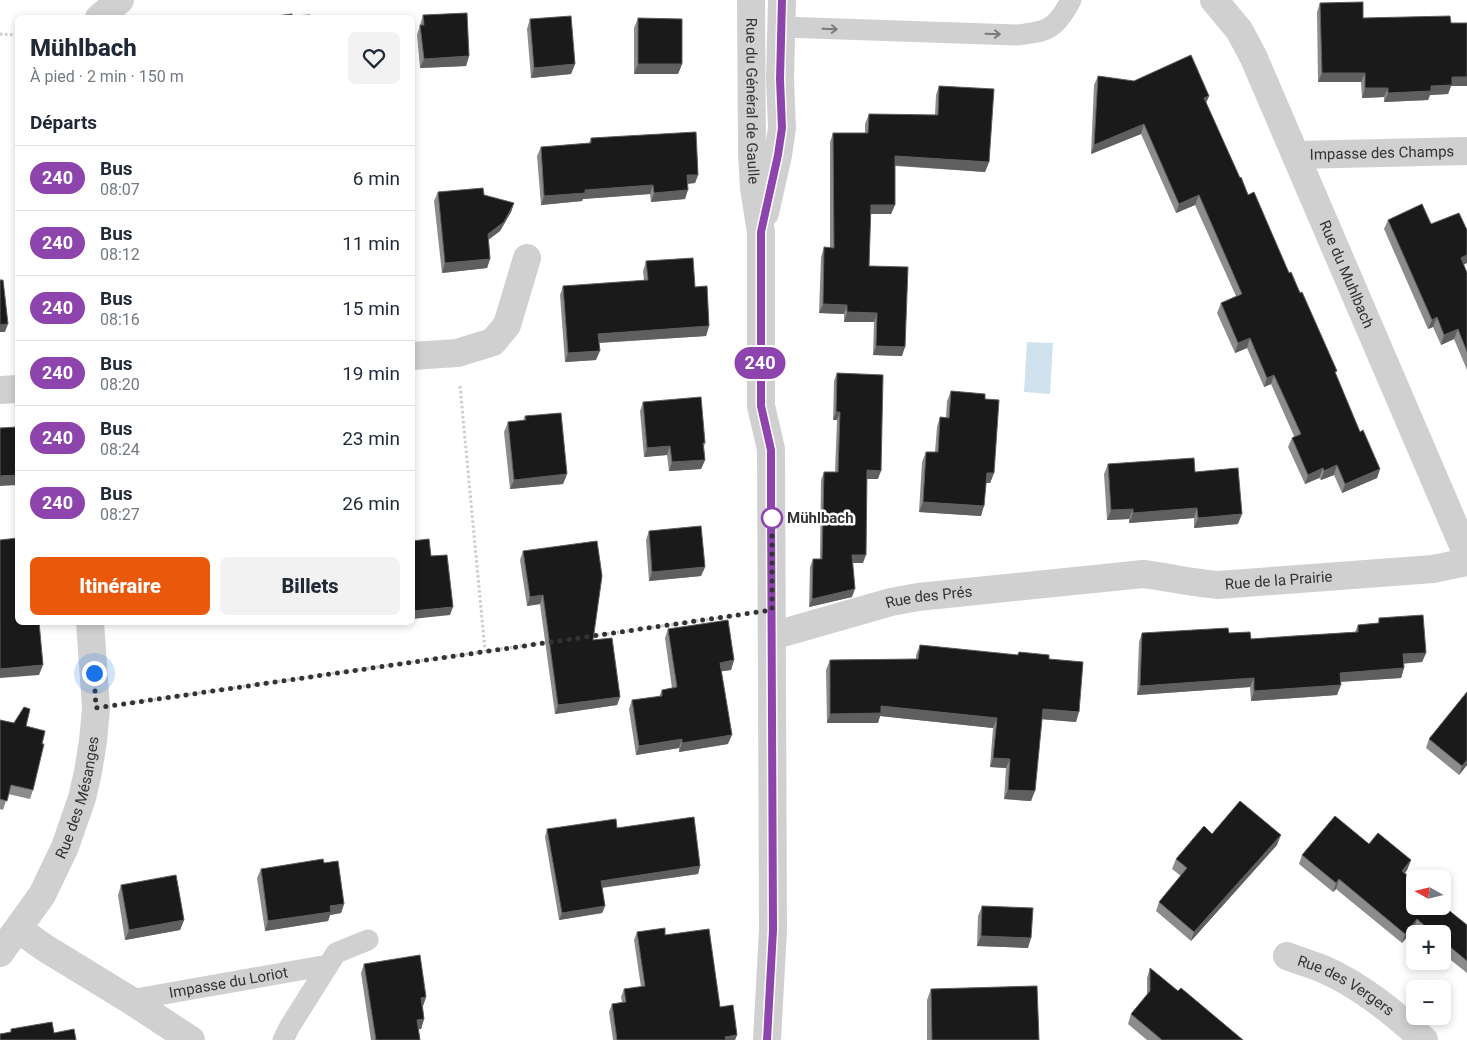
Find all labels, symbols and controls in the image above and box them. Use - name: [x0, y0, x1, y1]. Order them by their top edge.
- street label: Rue du Général de Gaulle: [742, 18, 763, 185]
- one-way arrow: [822, 24, 838, 33]
- one-way arrow: [984, 29, 1000, 39]
- button: heart: [348, 32, 400, 84]
- text: Mühlbach: [30, 34, 137, 62]
- text: À pied · 2 min · 150 m: [30, 67, 184, 86]
- text: Départs: [30, 111, 97, 134]
- street label: Impasse des Champs: [1310, 142, 1454, 164]
- text: Bus: [100, 157, 133, 180]
- text: 240: [42, 167, 73, 188]
- text: 6 min: [353, 167, 400, 190]
- text: 08:07: [100, 180, 140, 199]
- street label: Rue du Muhlbach: [1315, 217, 1378, 331]
- text: Bus: [100, 222, 133, 245]
- text: 240: [42, 232, 73, 253]
- text: 11 min: [342, 232, 400, 255]
- text: 08:12: [100, 245, 140, 264]
- text: Bus: [100, 287, 133, 310]
- text: 240: [42, 297, 73, 318]
- text: 15 min: [342, 297, 400, 320]
- text: 08:16: [100, 310, 140, 329]
- line badge: 240: [731, 347, 789, 379]
- text: Bus: [100, 352, 133, 375]
- text: 240: [745, 352, 775, 373]
- text: 240: [42, 362, 73, 383]
- text: 19 min: [342, 362, 400, 385]
- text: 08:20: [100, 375, 140, 394]
- text: Bus: [100, 417, 133, 440]
- text: 240: [42, 427, 73, 448]
- text: 23 min: [342, 427, 400, 450]
- text: 08:24: [100, 440, 140, 459]
- text: Bus: [100, 482, 133, 505]
- text: 240: [42, 492, 73, 513]
- text: 26 min: [342, 492, 400, 515]
- text: 08:27: [100, 505, 140, 524]
- marker: Mühlbach: [761, 507, 783, 529]
- place label: Mühlbach: [787, 509, 854, 527]
- button: Itinéraire: [30, 557, 210, 615]
- button: Billets: [220, 557, 400, 615]
- street label: Rue de la Prairie: [1224, 568, 1333, 593]
- street label: Rue des Prés: [883, 583, 973, 612]
- your location: [82, 661, 107, 686]
- street label: Rue des Mésanges: [52, 736, 102, 862]
- north arrow: [1406, 870, 1451, 915]
- map controls: [1406, 870, 1451, 1025]
- button: +: [1406, 925, 1451, 970]
- street label: Rue des Vergers: [1295, 952, 1398, 1020]
- street label: Impasse du Loriot: [168, 963, 289, 1002]
- button: −: [1406, 980, 1451, 1025]

